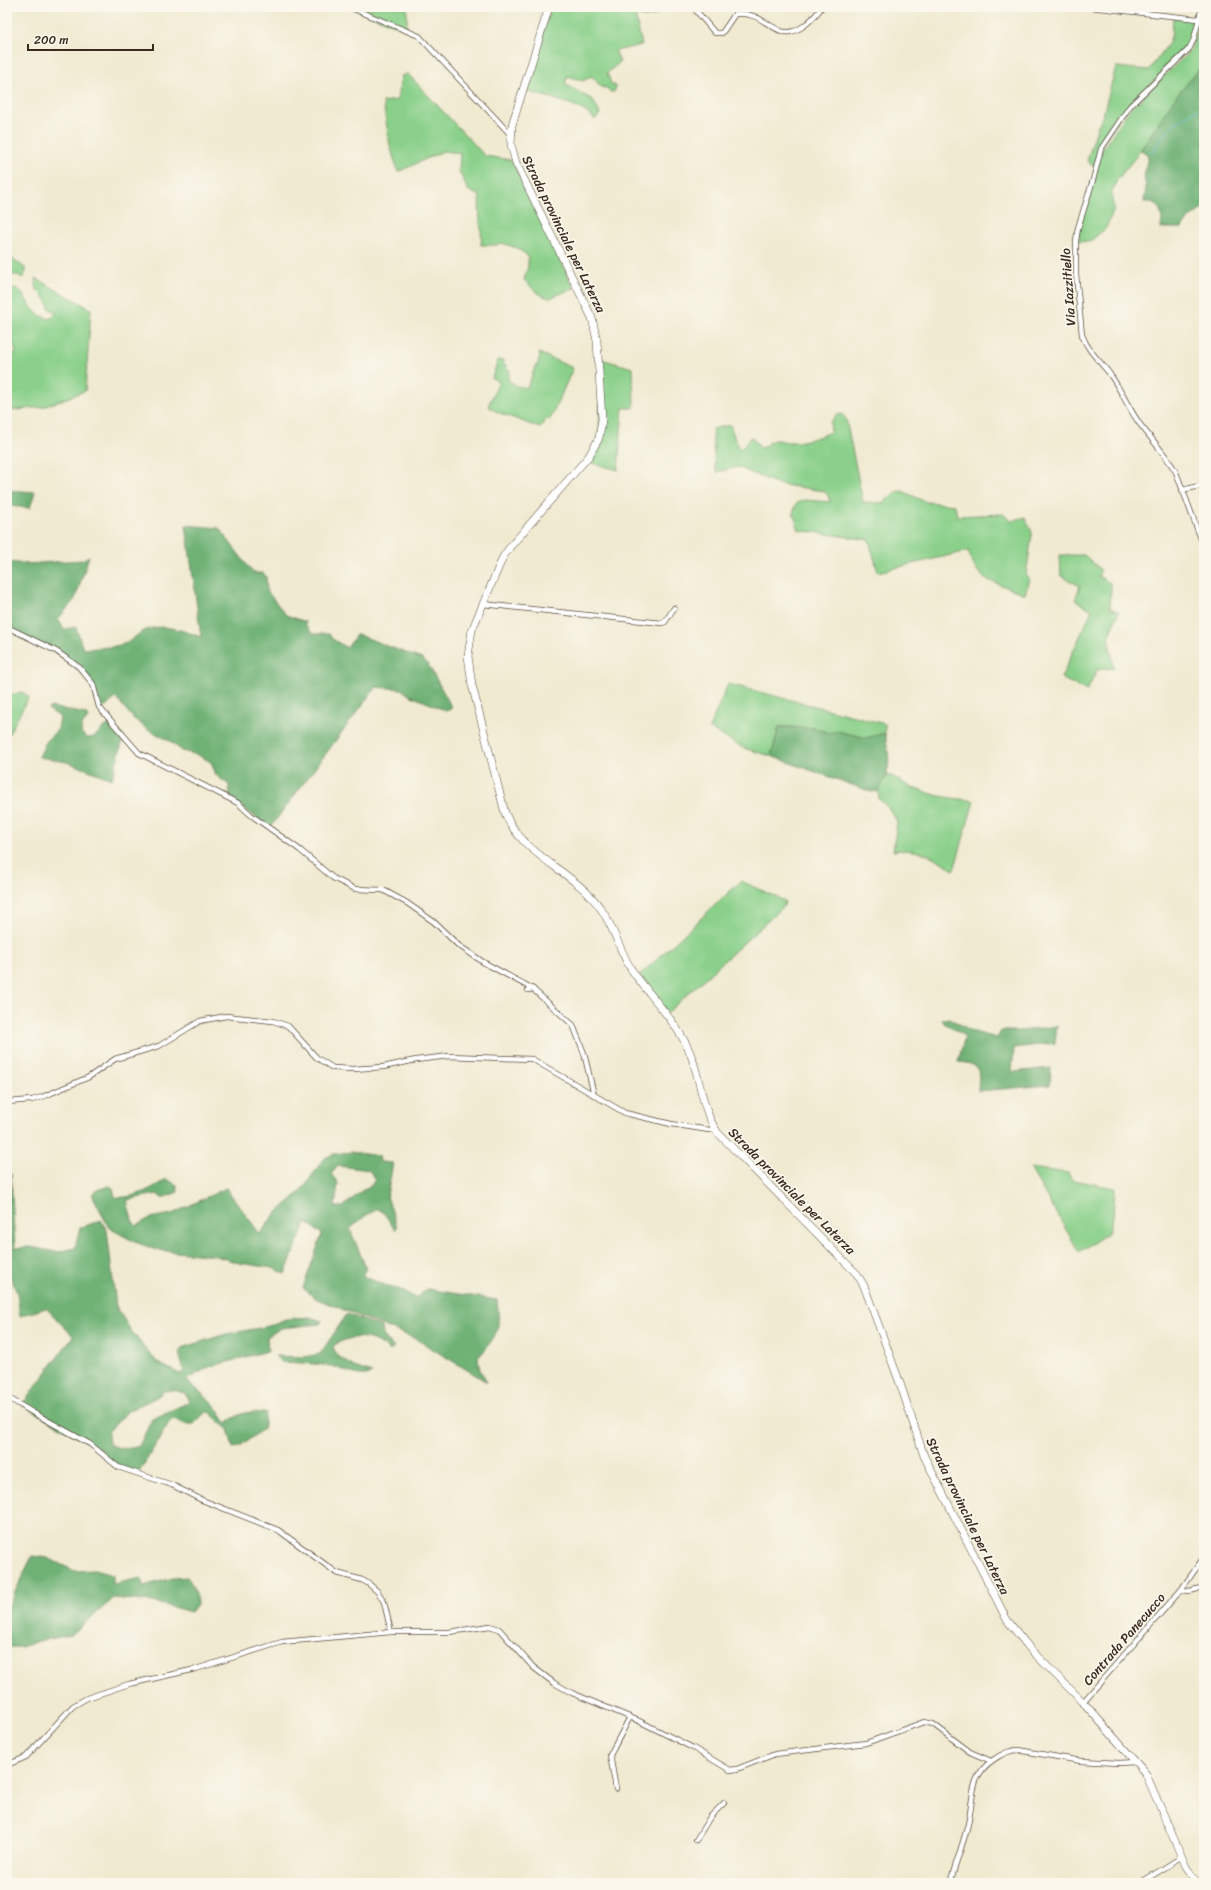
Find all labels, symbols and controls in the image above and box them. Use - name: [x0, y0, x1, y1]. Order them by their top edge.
- scale bar: [28, 26, 153, 52]
- text: 200 m: [34, 29, 68, 51]
- street label: Strada provinciale per Laterza: [516, 151, 612, 317]
- street label: Via Iazzitiello: [1054, 247, 1082, 327]
- street label: Strada provinciale per Laterza: [723, 1122, 862, 1261]
- street label: Strada provinciale per Laterza: [920, 1433, 1016, 1599]
- street label: Contrada Panecucco: [1077, 1587, 1171, 1691]

